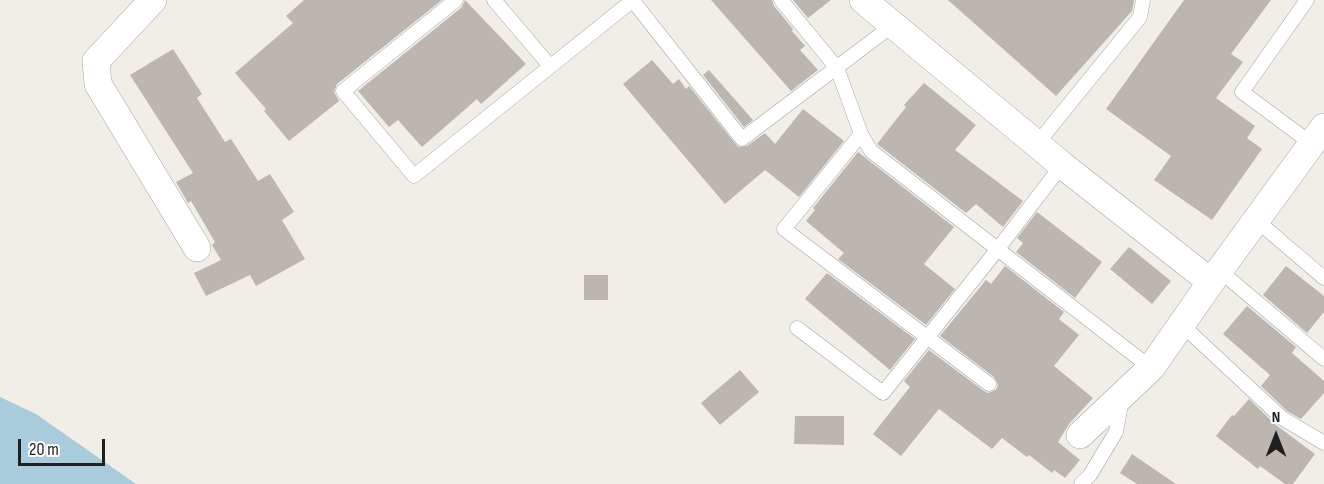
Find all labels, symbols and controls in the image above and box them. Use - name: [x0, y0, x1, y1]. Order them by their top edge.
- north arrow: [1246, 406, 1306, 466]
- text: N: [1272, 408, 1280, 427]
- scale bar: [21, 427, 108, 465]
- text: 20 m: [29, 439, 59, 460]

